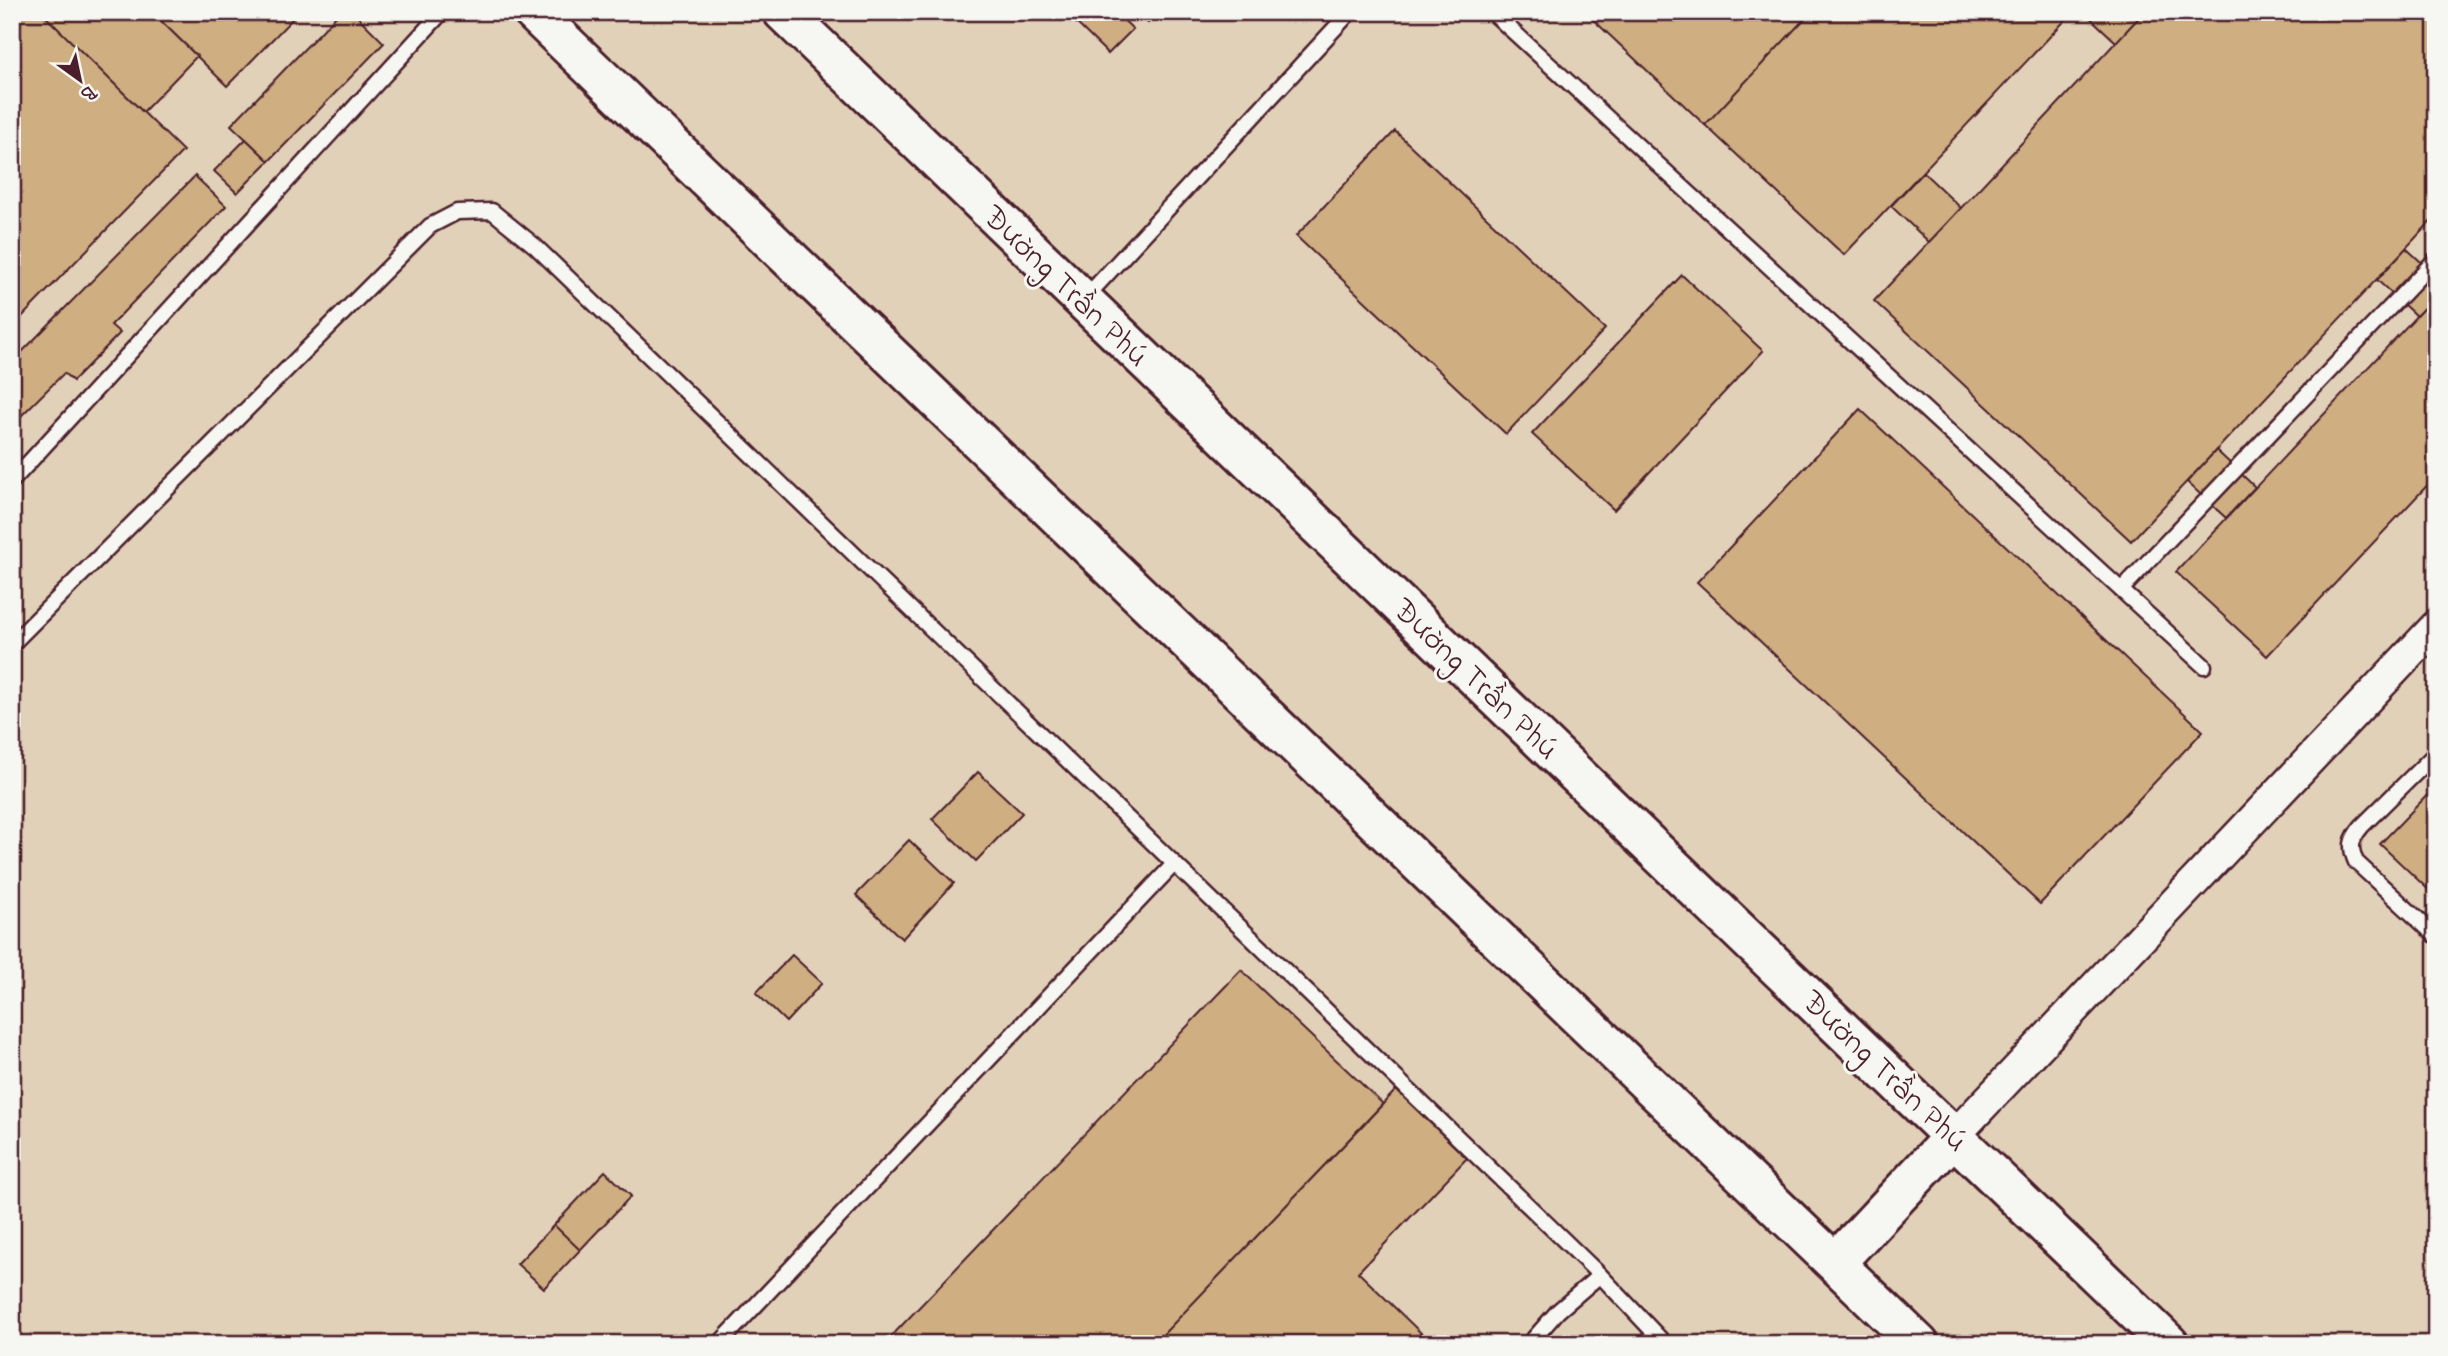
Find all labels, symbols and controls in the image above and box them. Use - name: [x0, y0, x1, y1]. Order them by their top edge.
- north arrow: [46, 46, 116, 116]
- text: B: [75, 77, 101, 107]
- street label: Đường Trần Phú: [970, 195, 1159, 379]
- street label: Đường Trần Phú: [1380, 588, 1569, 772]
- street label: Đường Trần Phú: [1789, 980, 1978, 1164]

